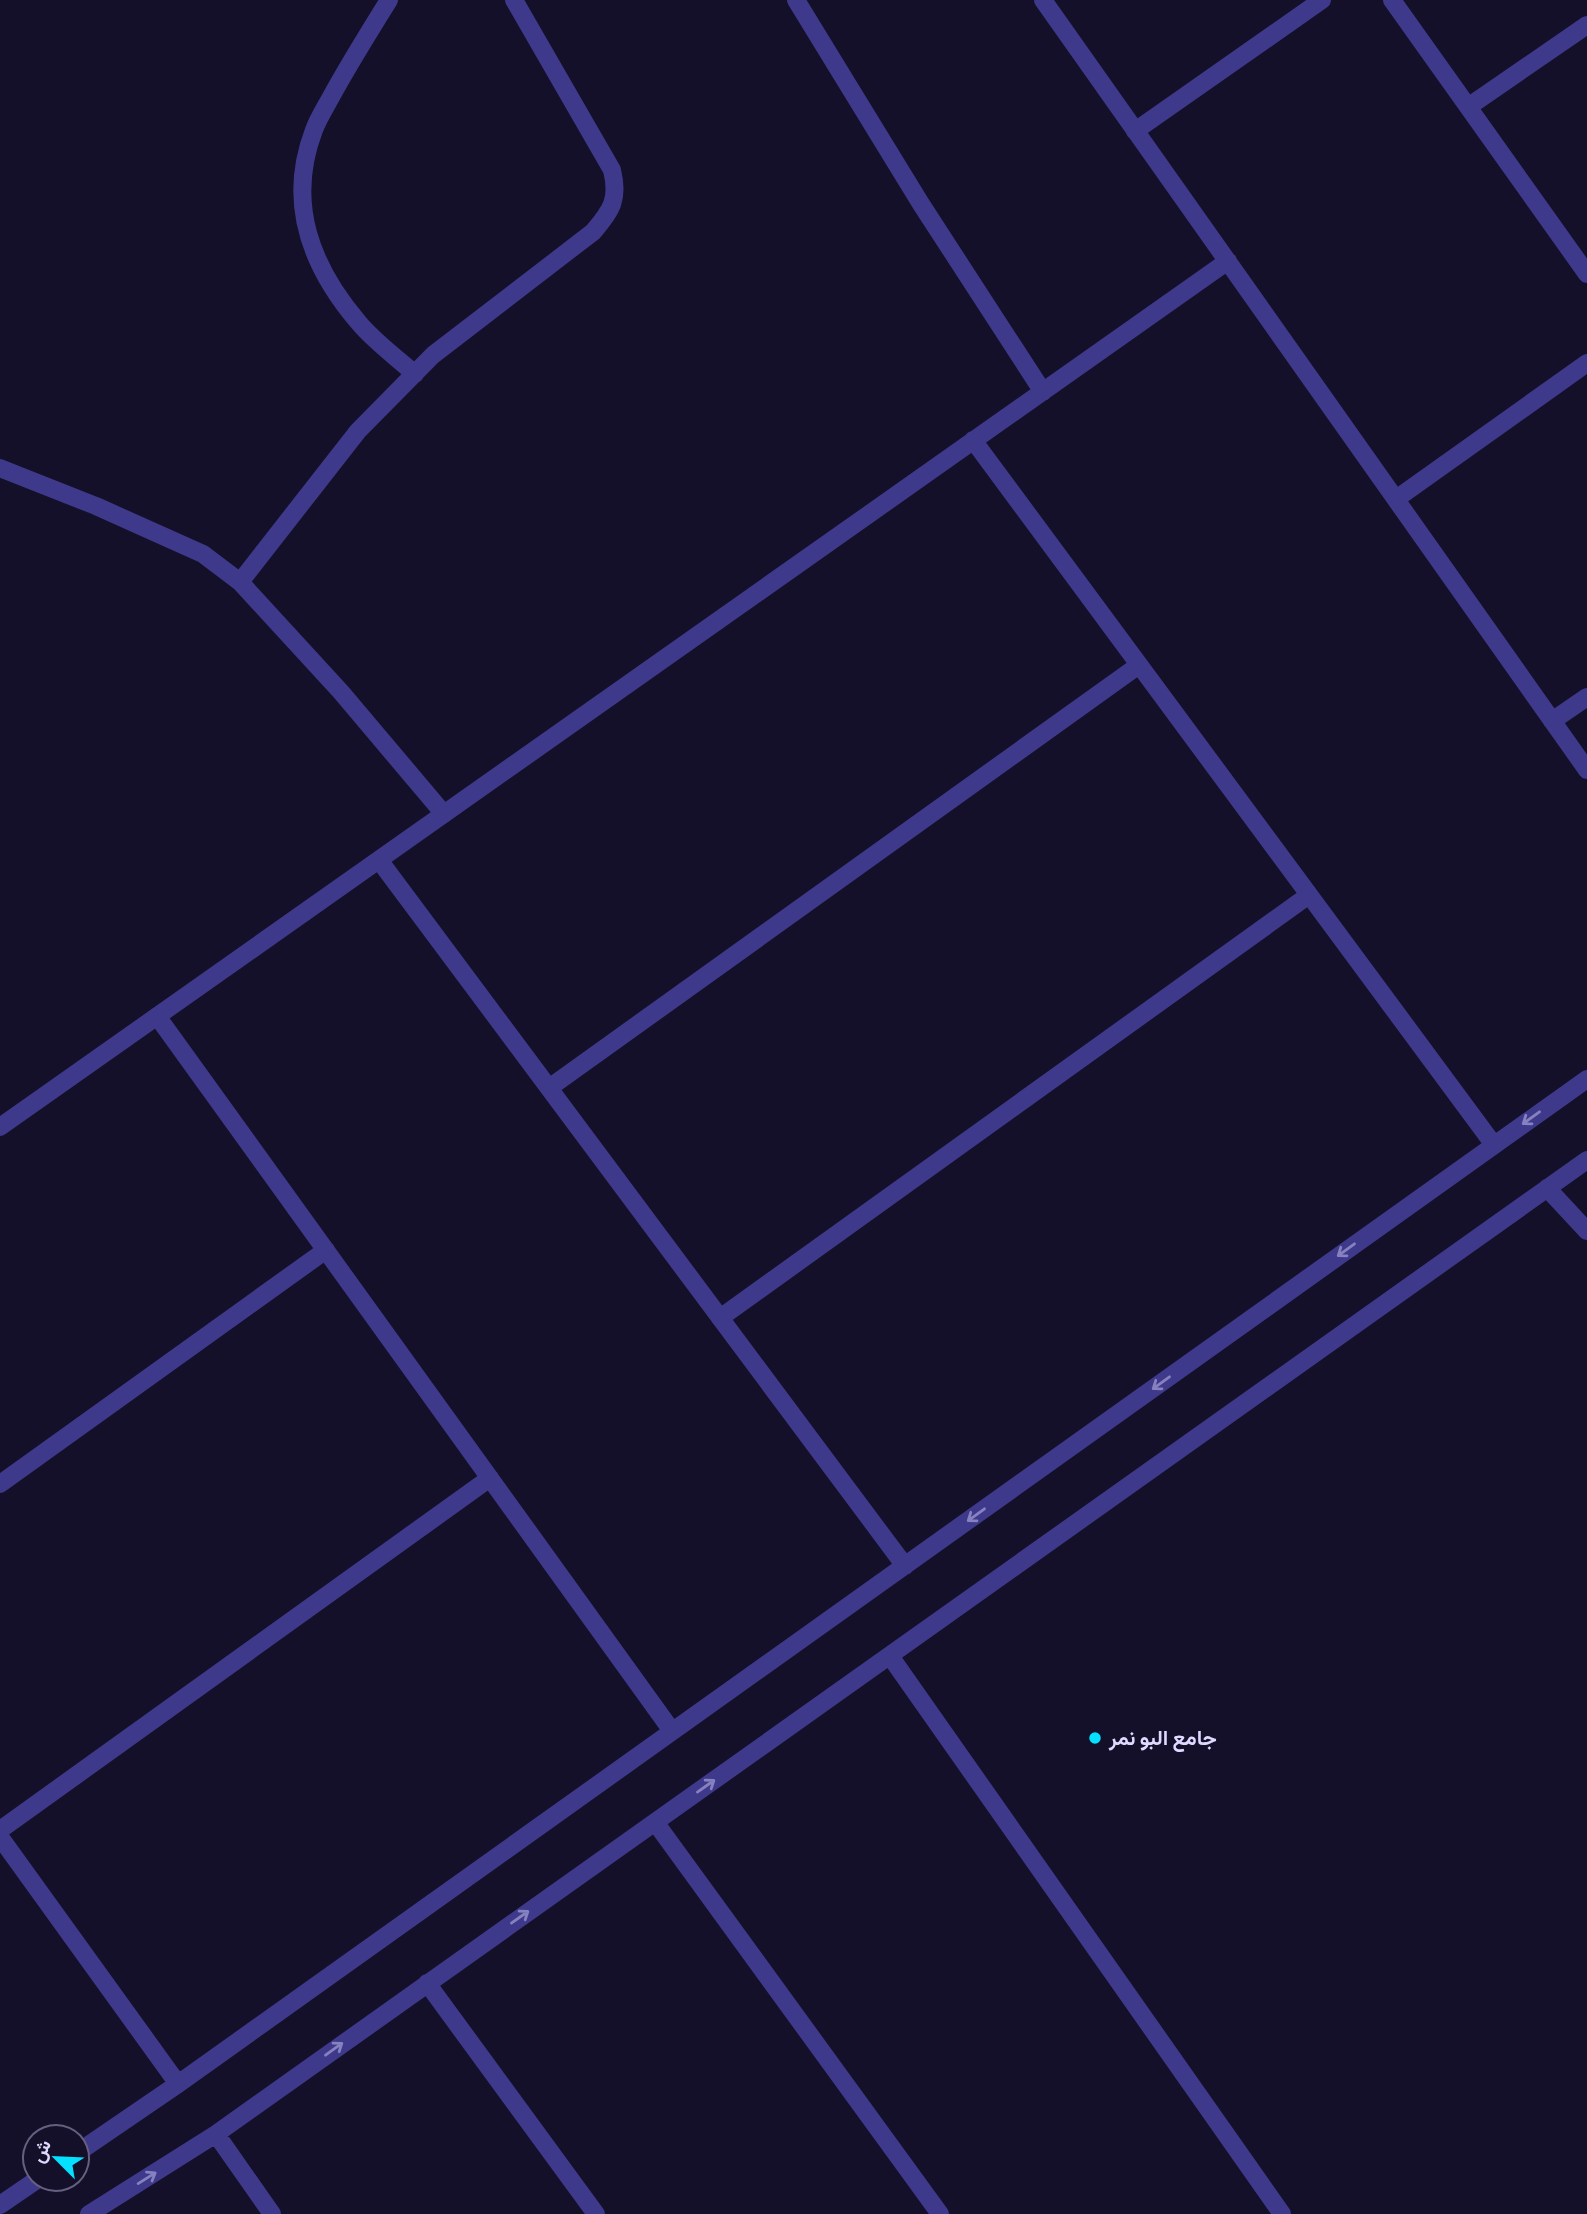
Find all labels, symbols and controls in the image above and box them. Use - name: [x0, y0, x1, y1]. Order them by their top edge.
- one-way arrow: [1522, 1111, 1541, 1125]
- one-way arrow: [1337, 1243, 1356, 1258]
- one-way arrow: [1152, 1376, 1171, 1390]
- one-way arrow: [967, 1508, 986, 1522]
- place label: جامع البو نمر: [1108, 1723, 1217, 1753]
- marker: جامع البو نمر: [1087, 1730, 1103, 1746]
- one-way arrow: [696, 1779, 715, 1793]
- one-way arrow: [510, 1910, 529, 1924]
- one-way arrow: [324, 2042, 343, 2056]
- north arrow: [21, 2123, 91, 2193]
- text: ش: [25, 2136, 59, 2168]
- one-way arrow: [136, 2170, 156, 2184]

